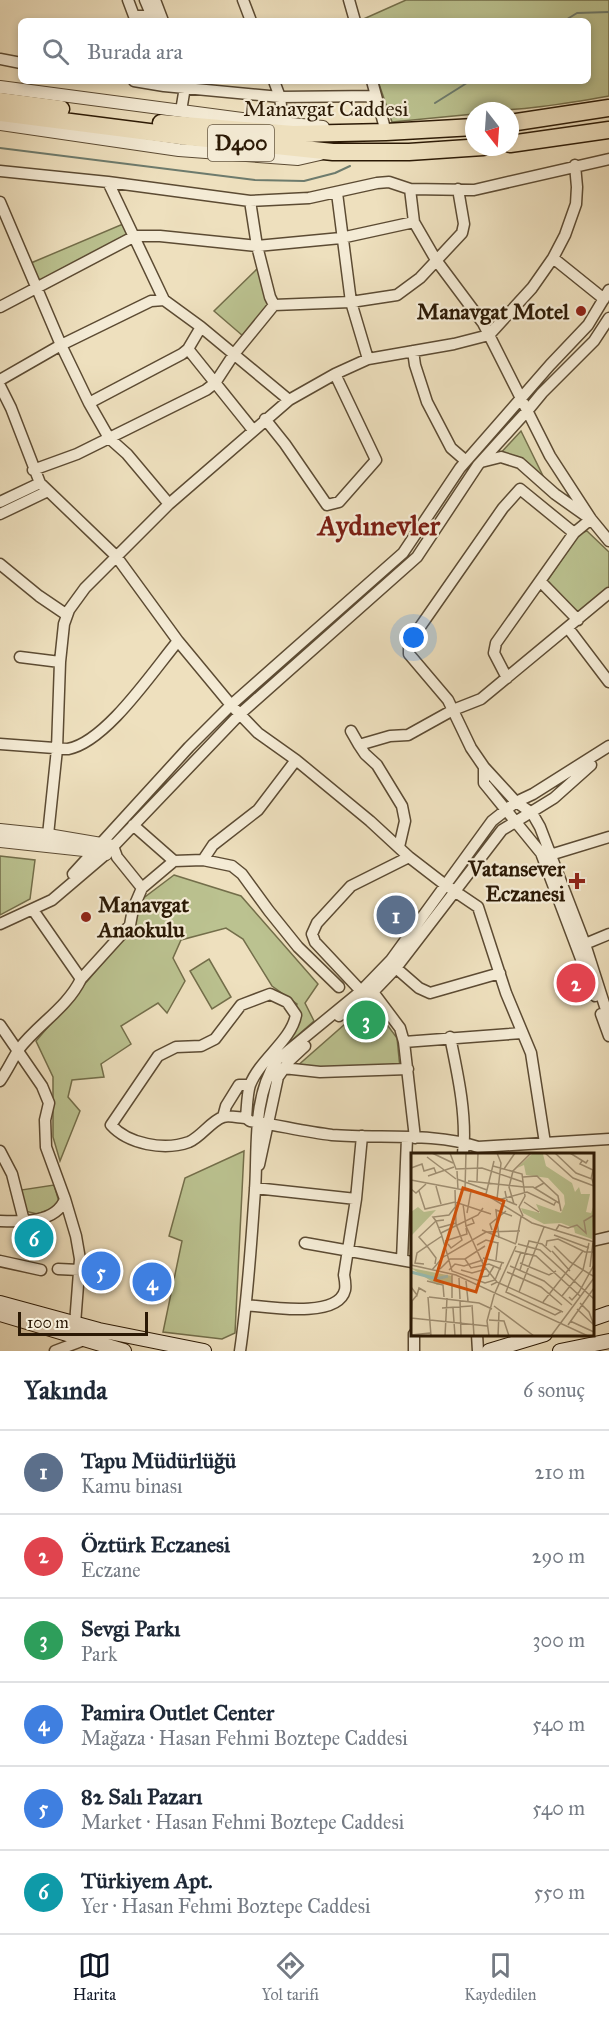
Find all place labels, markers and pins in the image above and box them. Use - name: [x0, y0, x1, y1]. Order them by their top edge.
- place label: Manavgat Motel: [417, 298, 570, 325]
- marker: Manavgat Motel: [574, 304, 588, 318]
- place label: Vatansever Eczanesi: [467, 855, 566, 907]
- marker: Vatansever Eczanesi: [570, 874, 584, 888]
- place label: Manavgat Anaokulu: [96, 891, 189, 943]
- pin: 1: [376, 892, 416, 938]
- marker: Manavgat Anaokulu: [79, 910, 93, 924]
- pin: 2: [556, 960, 596, 1006]
- pin: 3: [346, 998, 386, 1042]
- pin: 6: [15, 1216, 54, 1260]
- pin: 5: [82, 1248, 120, 1294]
- pin: 4: [132, 1260, 172, 1304]

